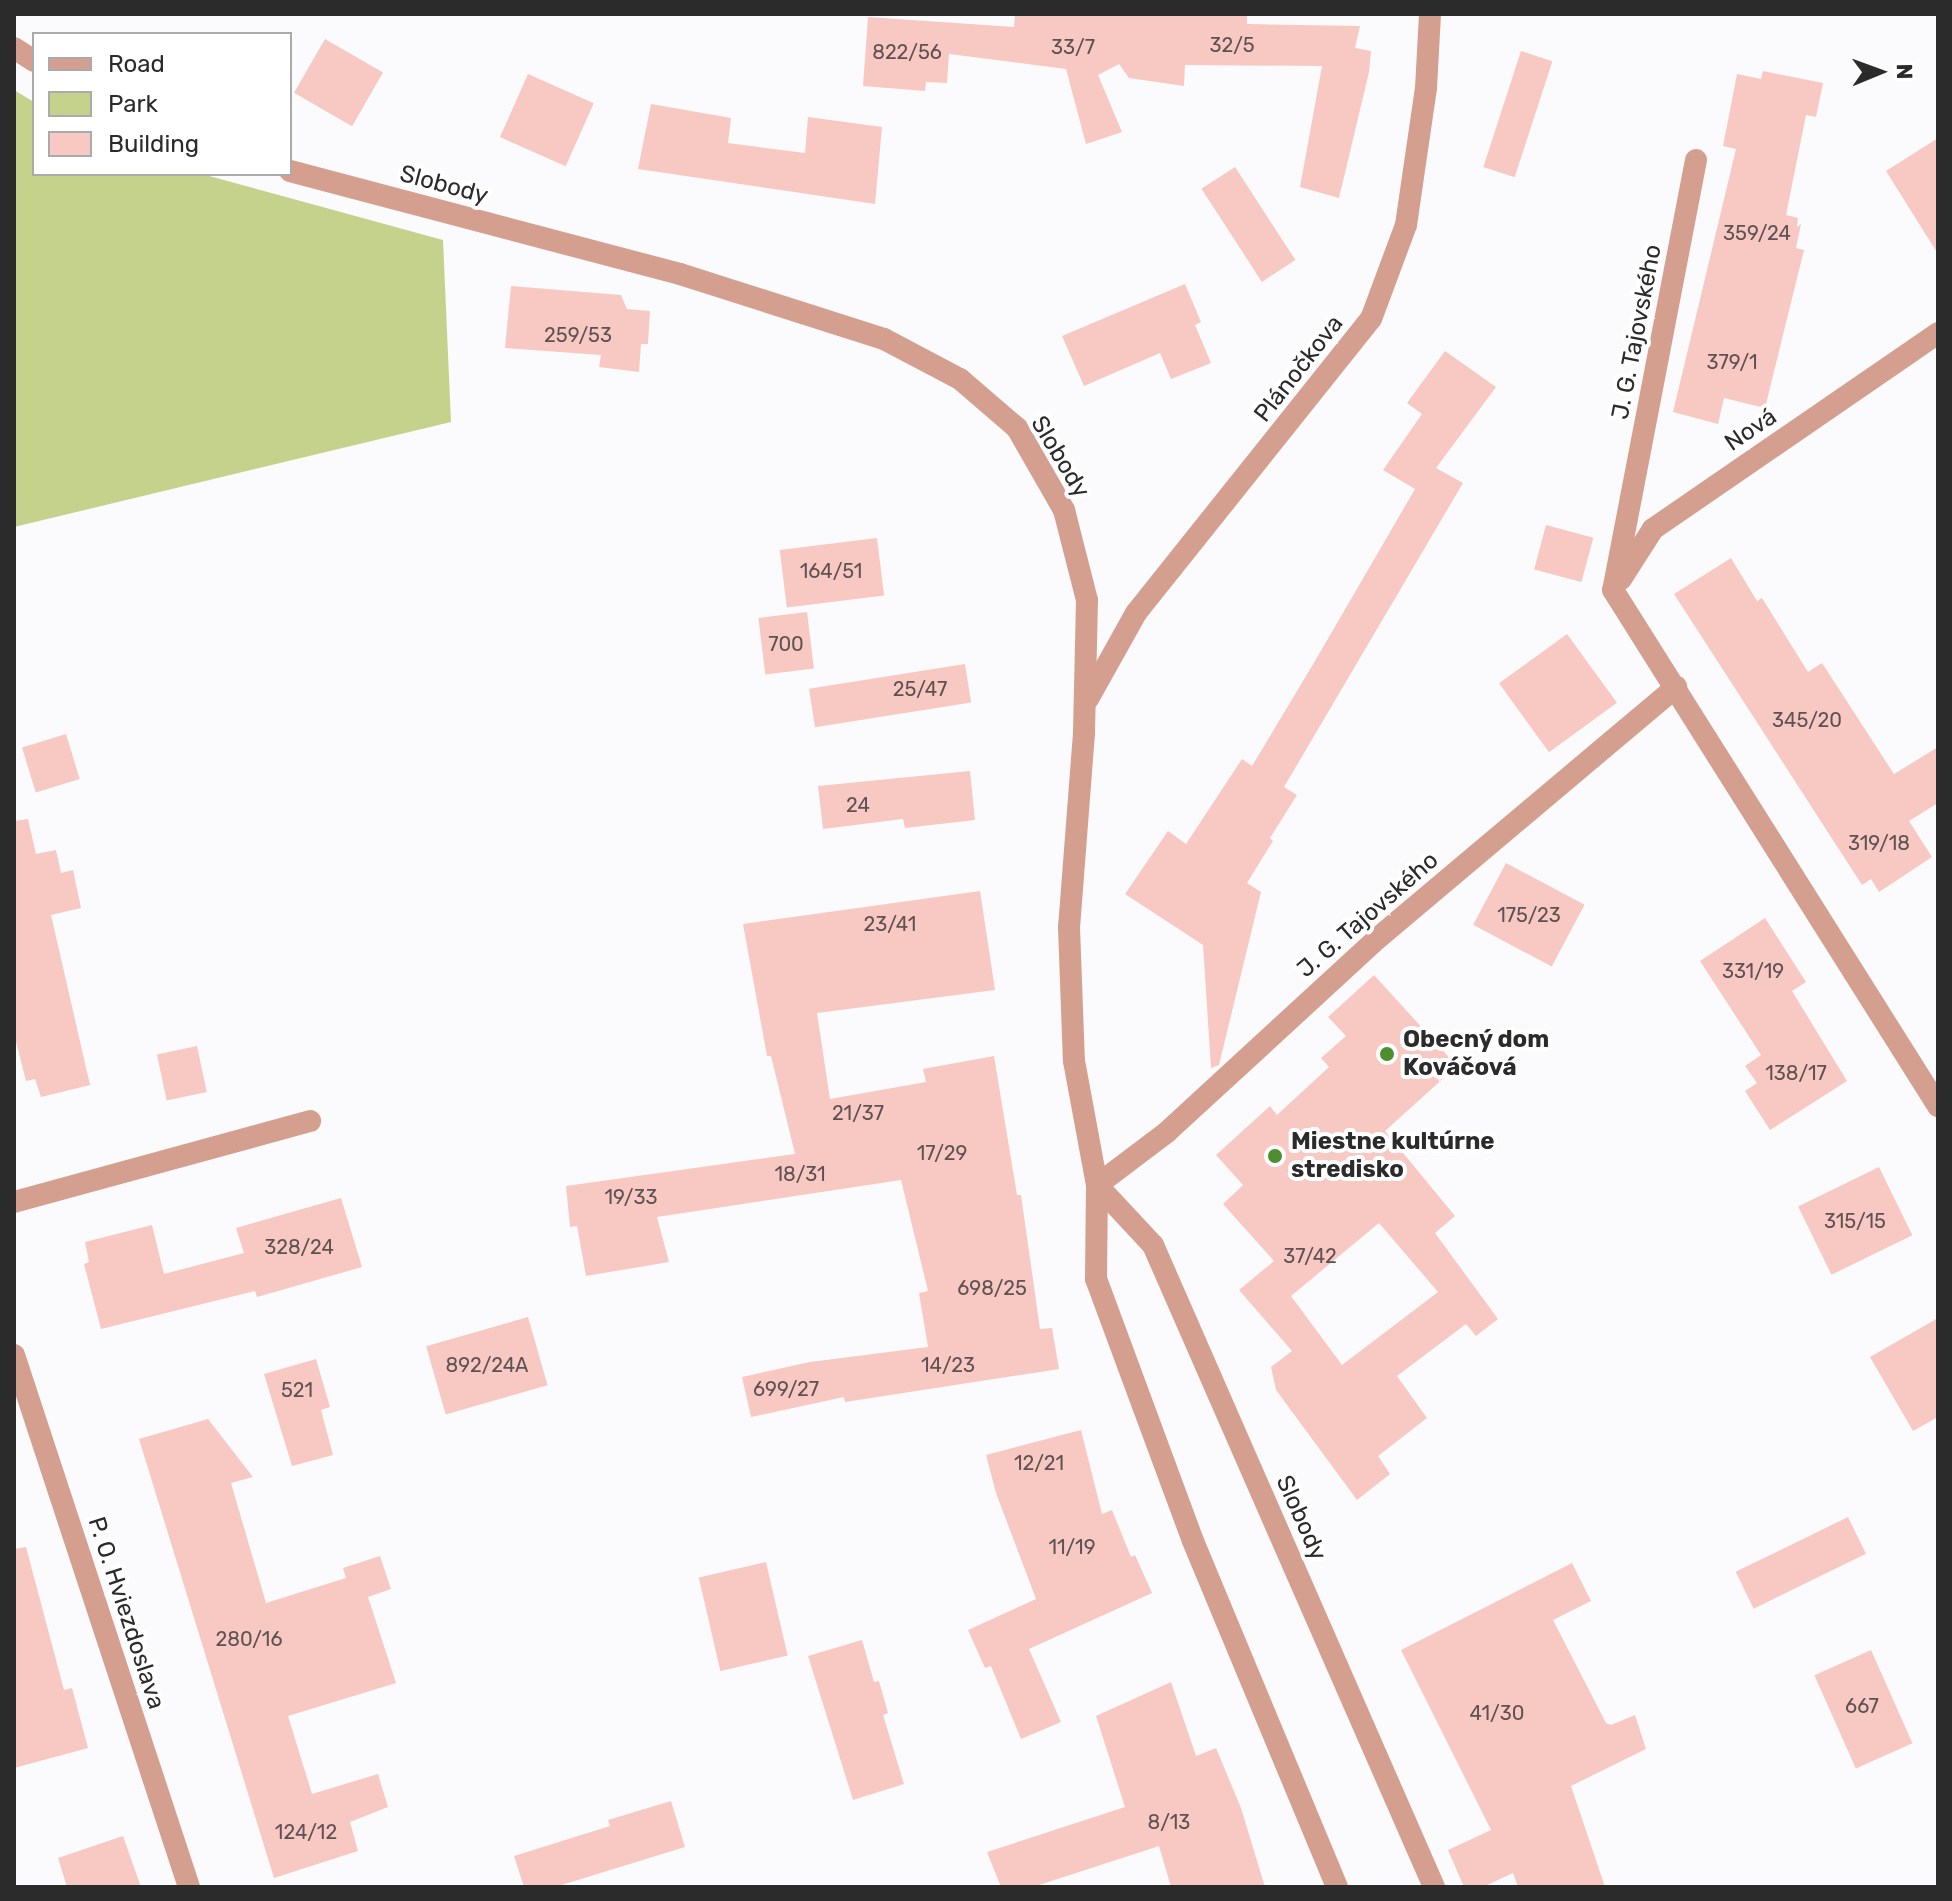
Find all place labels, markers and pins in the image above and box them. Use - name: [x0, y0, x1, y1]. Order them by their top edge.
- place label: Obecný dom Kováčová: [1403, 1026, 1550, 1082]
- marker: Obecný dom Kováčová: [1378, 1045, 1396, 1063]
- place label: Miestne kultúrne stredisko: [1291, 1128, 1495, 1184]
- marker: Miestne kultúrne stredisko: [1266, 1147, 1284, 1165]

